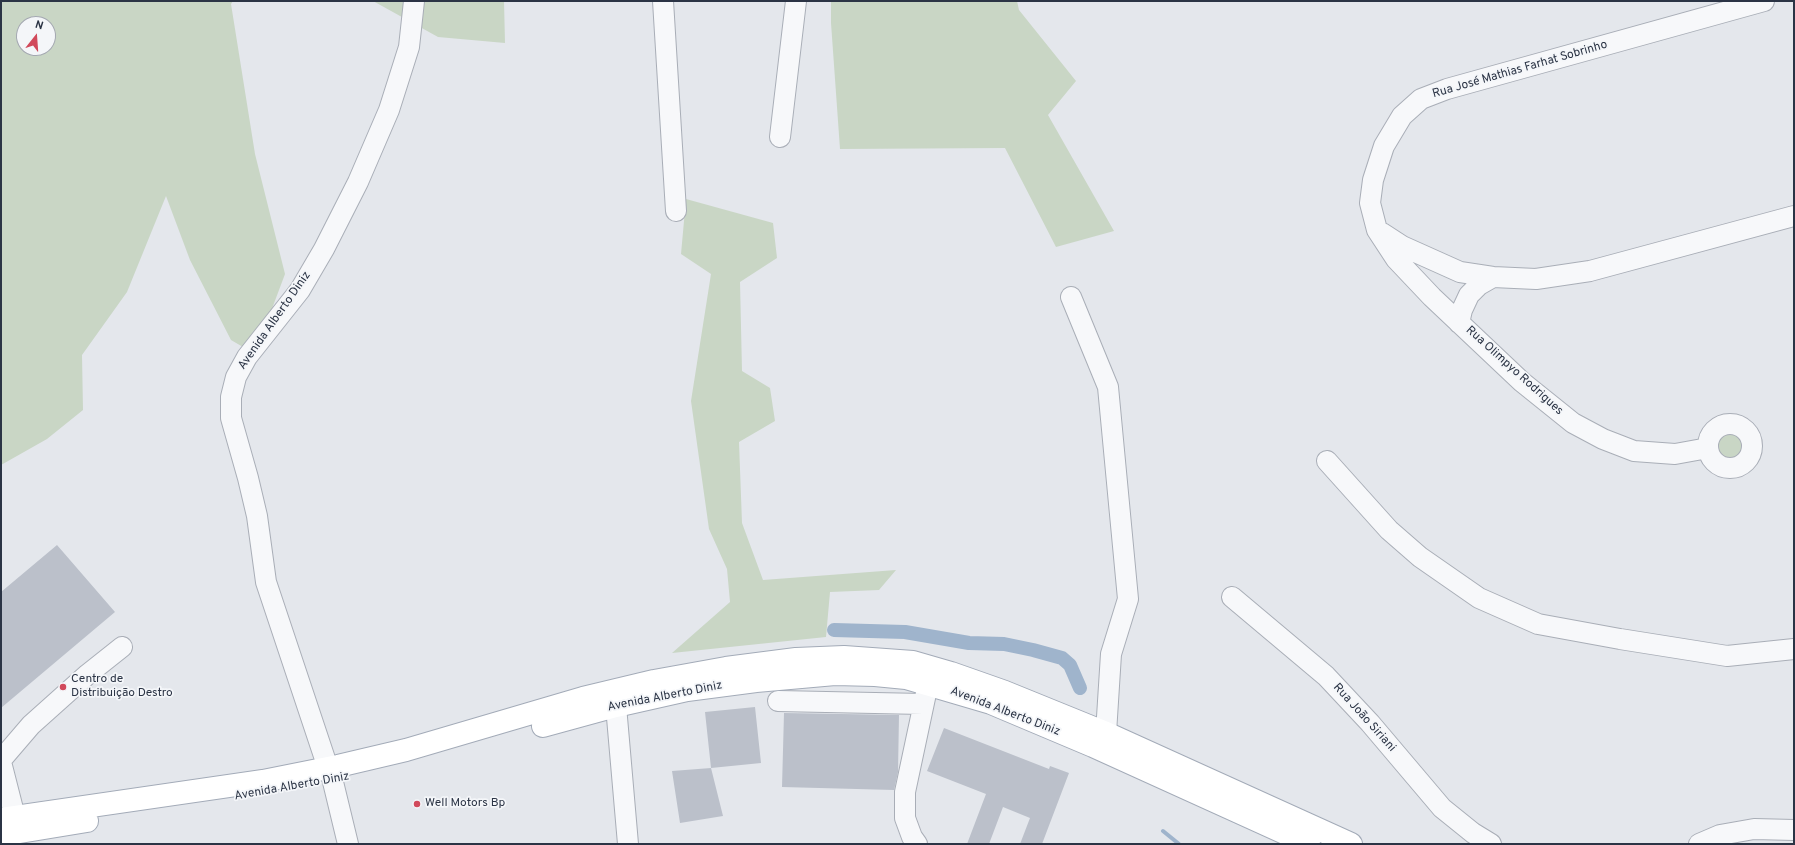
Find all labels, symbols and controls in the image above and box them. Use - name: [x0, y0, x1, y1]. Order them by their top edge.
- north arrow: [16, 16, 56, 56]
- text: N: [33, 18, 45, 33]
- street label: Rua José Mathias Farhat Sobrinho: [1431, 38, 1609, 102]
- street label: Avenida Alberto Diniz: [236, 269, 314, 373]
- street label: Rua Olimpyo Rodrigues: [1462, 324, 1566, 418]
- place label: Centro de Distribuição Destro: [71, 673, 173, 701]
- street label: Avenida Alberto Diniz: [606, 679, 724, 715]
- street label: Rua João Siriani: [1330, 681, 1398, 755]
- marker: Centro de Distribuição Destro: [58, 682, 68, 692]
- street label: Avenida Alberto Diniz: [948, 684, 1062, 740]
- street label: Avenida Alberto Diniz: [233, 770, 351, 804]
- place label: Well Motors Bp: [425, 797, 505, 811]
- marker: Well Motors Bp: [412, 799, 422, 809]

